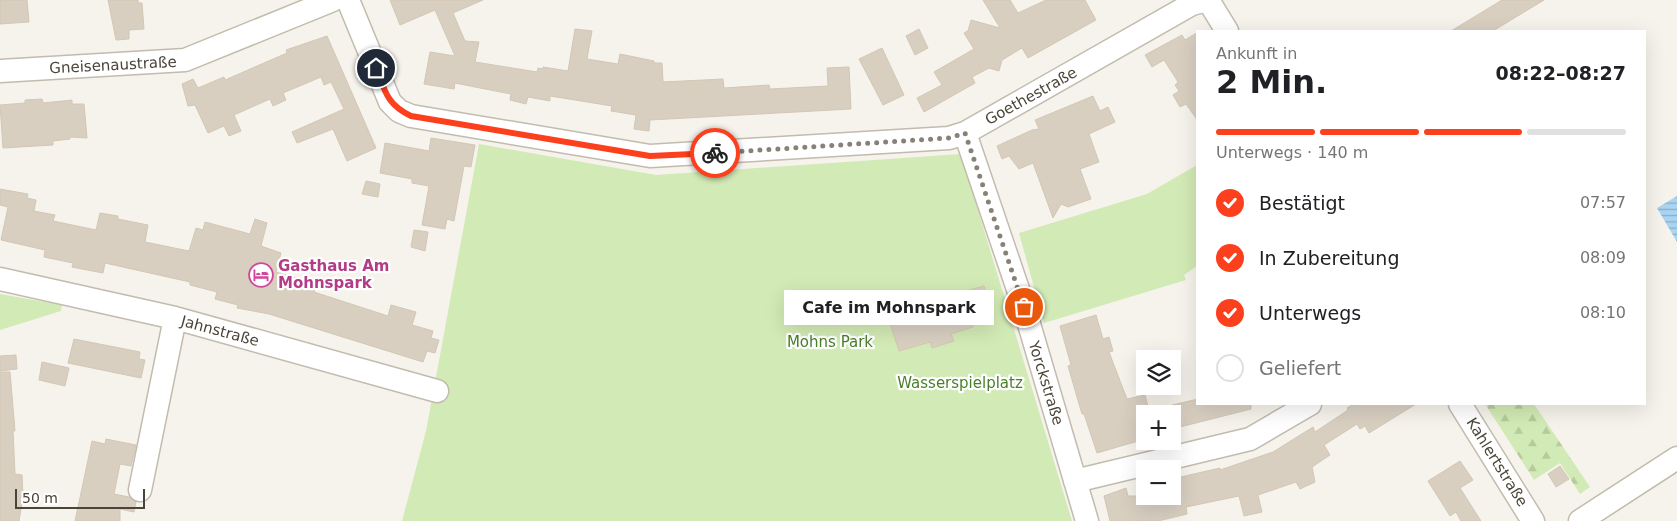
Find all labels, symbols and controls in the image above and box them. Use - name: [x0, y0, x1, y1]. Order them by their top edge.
- text: Ankunft in: [1216, 44, 1297, 63]
- pin: [355, 47, 397, 89]
- street label: Gneisenaustraße: [49, 53, 177, 77]
- icon: home: [362, 54, 390, 82]
- text: 08:22–08:27: [1496, 62, 1626, 84]
- street label: Goethestraße: [982, 63, 1080, 129]
- text: 2 Min.: [1216, 63, 1327, 101]
- courier: [690, 128, 740, 178]
- icon: bike: [701, 139, 729, 167]
- text: Unterwegs · 140 m: [1216, 143, 1368, 162]
- icon: check: [1216, 189, 1244, 217]
- text: Bestätigt: [1259, 192, 1345, 214]
- text: 07:57: [1580, 193, 1626, 212]
- icon: check: [1216, 244, 1244, 272]
- text: In Zubereitung: [1259, 247, 1399, 269]
- text: 08:09: [1580, 248, 1626, 267]
- place label: Gasthaus Am Mohnspark: [278, 257, 389, 292]
- hotel icon: Gasthaus Am Mohnspark: [248, 262, 274, 288]
- pin: [1003, 286, 1045, 328]
- callout: Cafe im Mohnspark: [784, 290, 994, 324]
- icon: bag: [1010, 293, 1038, 321]
- text: Cafe im Mohnspark: [802, 298, 976, 317]
- icon: check: [1216, 299, 1244, 327]
- text: Unterwegs: [1259, 302, 1361, 324]
- text: 08:10: [1580, 303, 1626, 322]
- street label: Jahnstraße: [178, 312, 261, 350]
- park label: Mohns Park: [787, 333, 873, 351]
- street label: Yorckstraße: [1024, 338, 1067, 427]
- map controls: [1136, 350, 1181, 505]
- button: layers: [1136, 350, 1181, 395]
- text: Geliefert: [1259, 357, 1341, 379]
- park label: Wasserspielplatz: [897, 374, 1023, 392]
- button: +: [1136, 405, 1181, 450]
- street label: Kahlertstraße: [1462, 414, 1532, 510]
- button: −: [1136, 460, 1181, 505]
- scale bar: [15, 486, 145, 509]
- text: 50 m: [22, 490, 58, 506]

